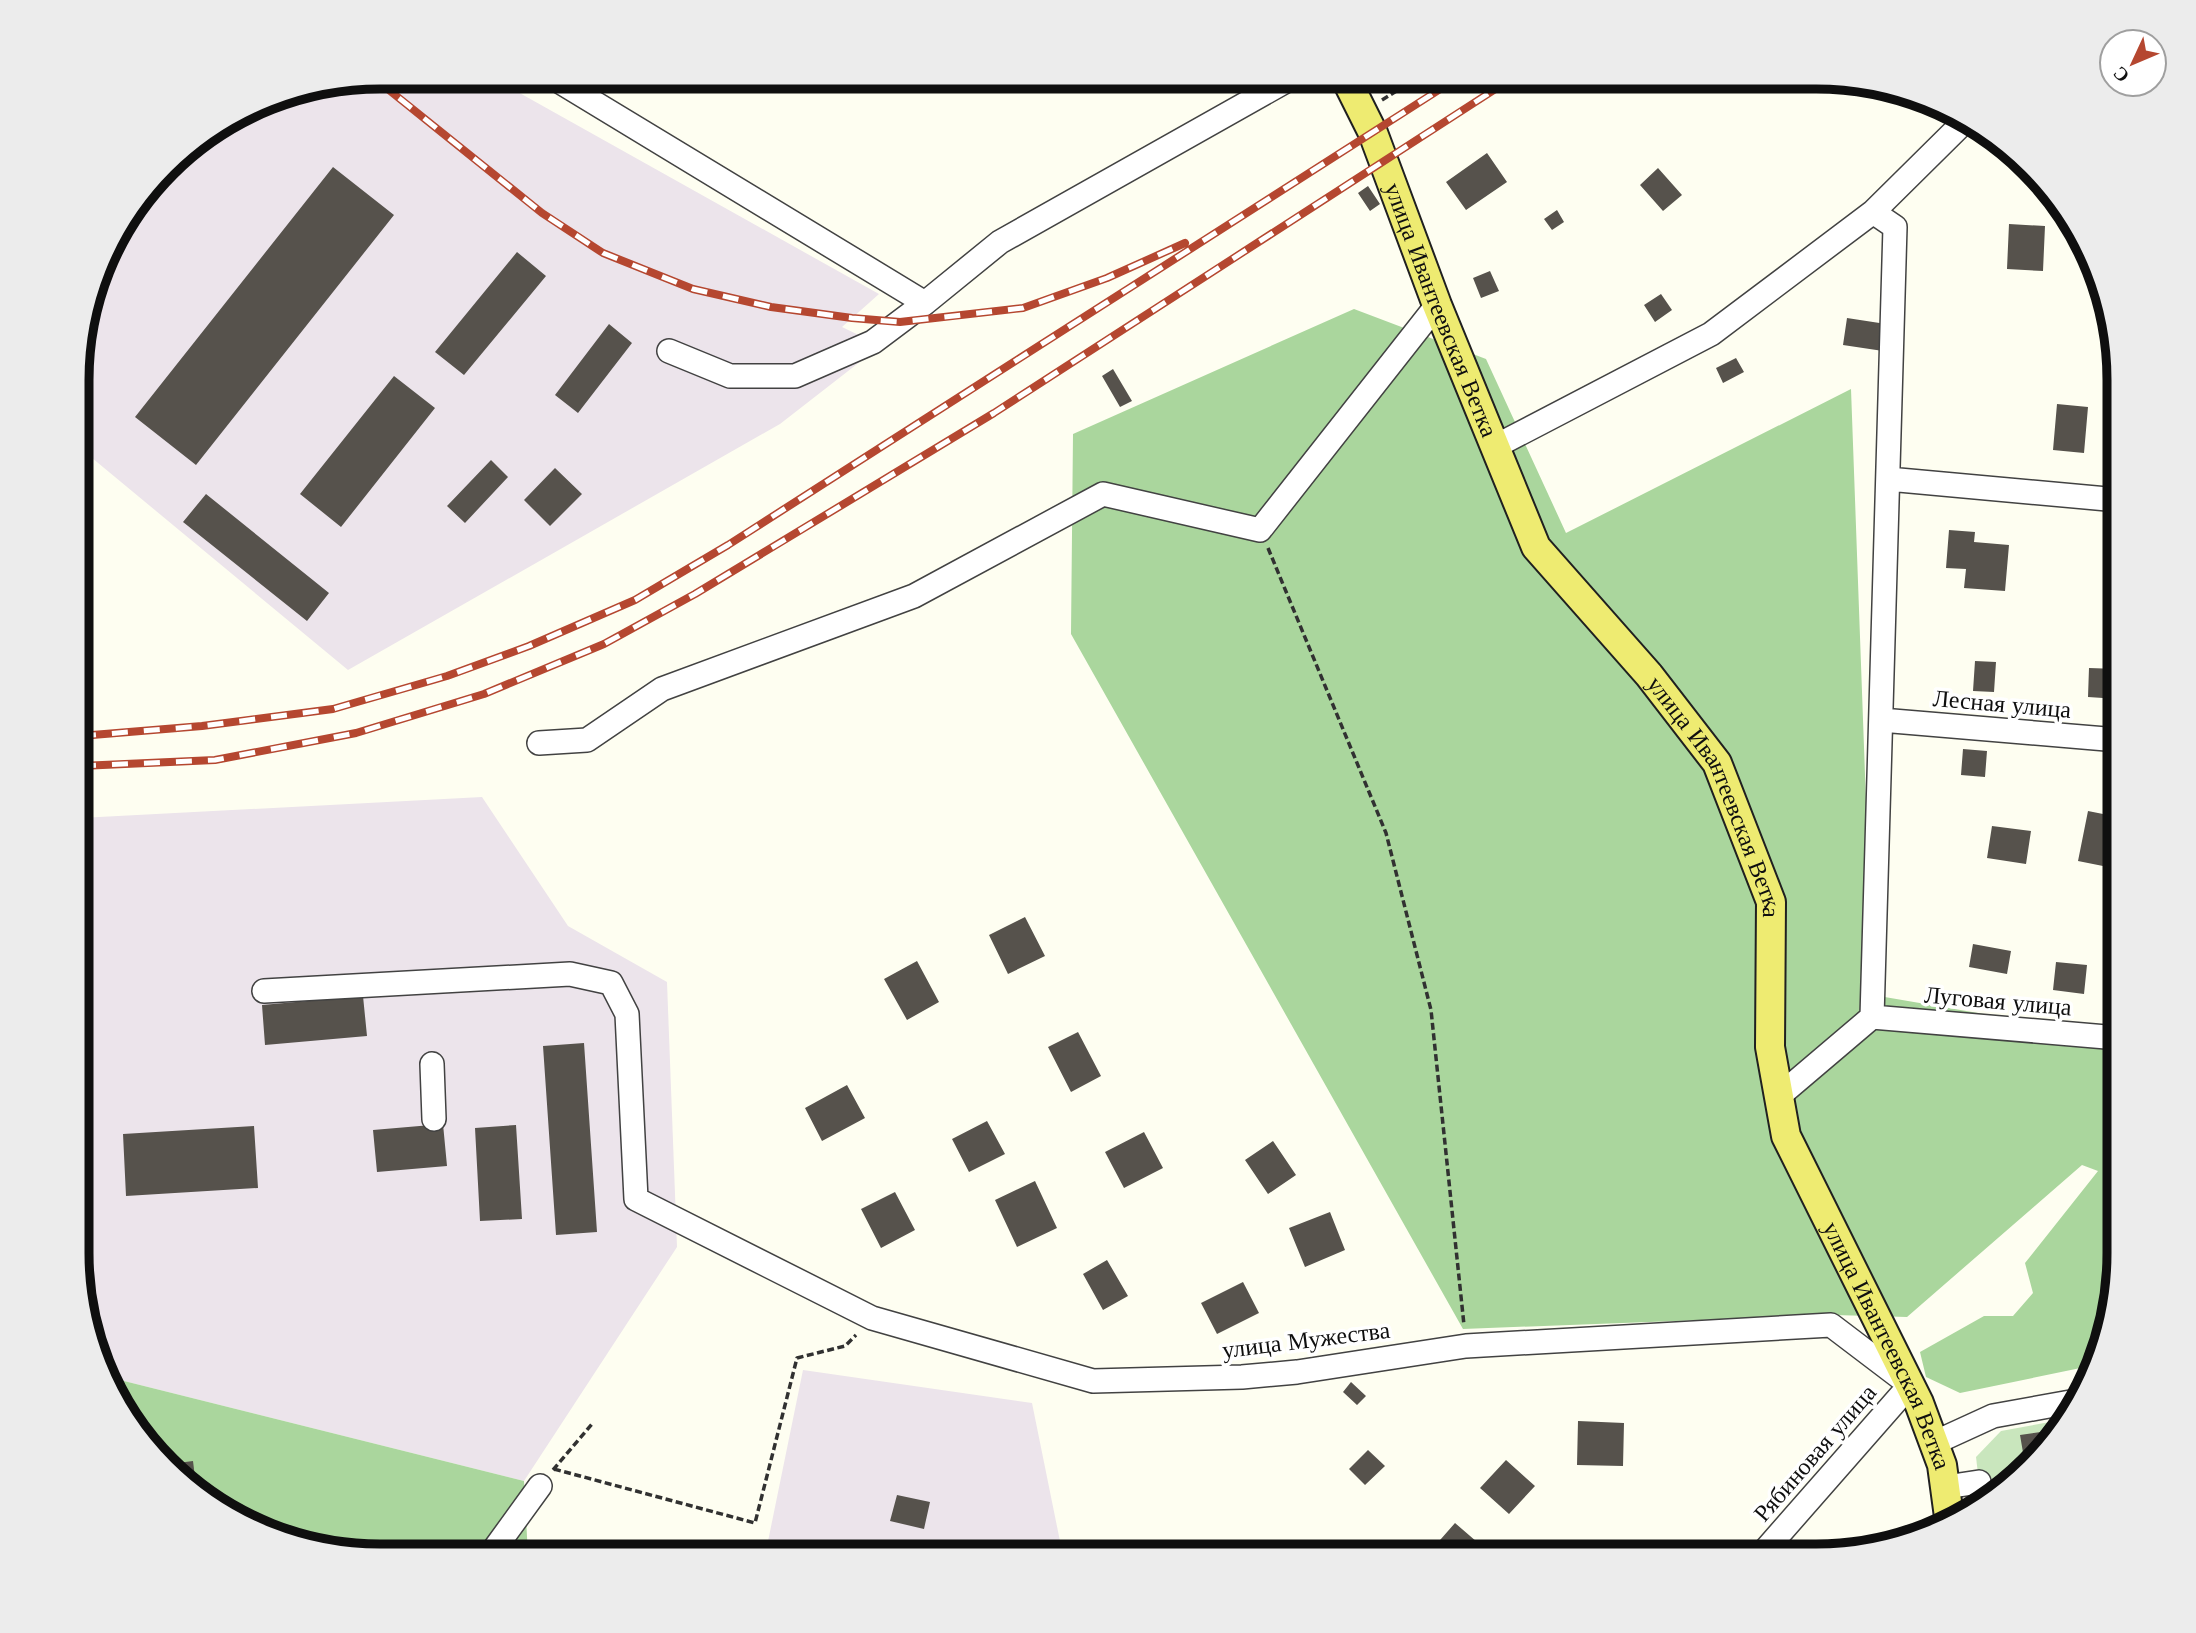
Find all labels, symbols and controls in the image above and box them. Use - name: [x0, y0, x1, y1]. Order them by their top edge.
- north arrow: [2098, 28, 2168, 98]
- text: С: [2108, 62, 2134, 87]
- street label: улица Ивантеевская Ветка: [1379, 178, 1504, 441]
- street label: улица Ивантеевская Ветка: [1641, 670, 1787, 918]
- street label: Лесная улица: [1932, 683, 2073, 724]
- street label: Луговая улица: [1923, 980, 2073, 1021]
- street label: улица Ивантеевская Ветка: [1817, 1217, 1958, 1474]
- street label: улица Мужества: [1220, 1315, 1392, 1364]
- street label: Рябиновая улица: [1747, 1378, 1882, 1527]

